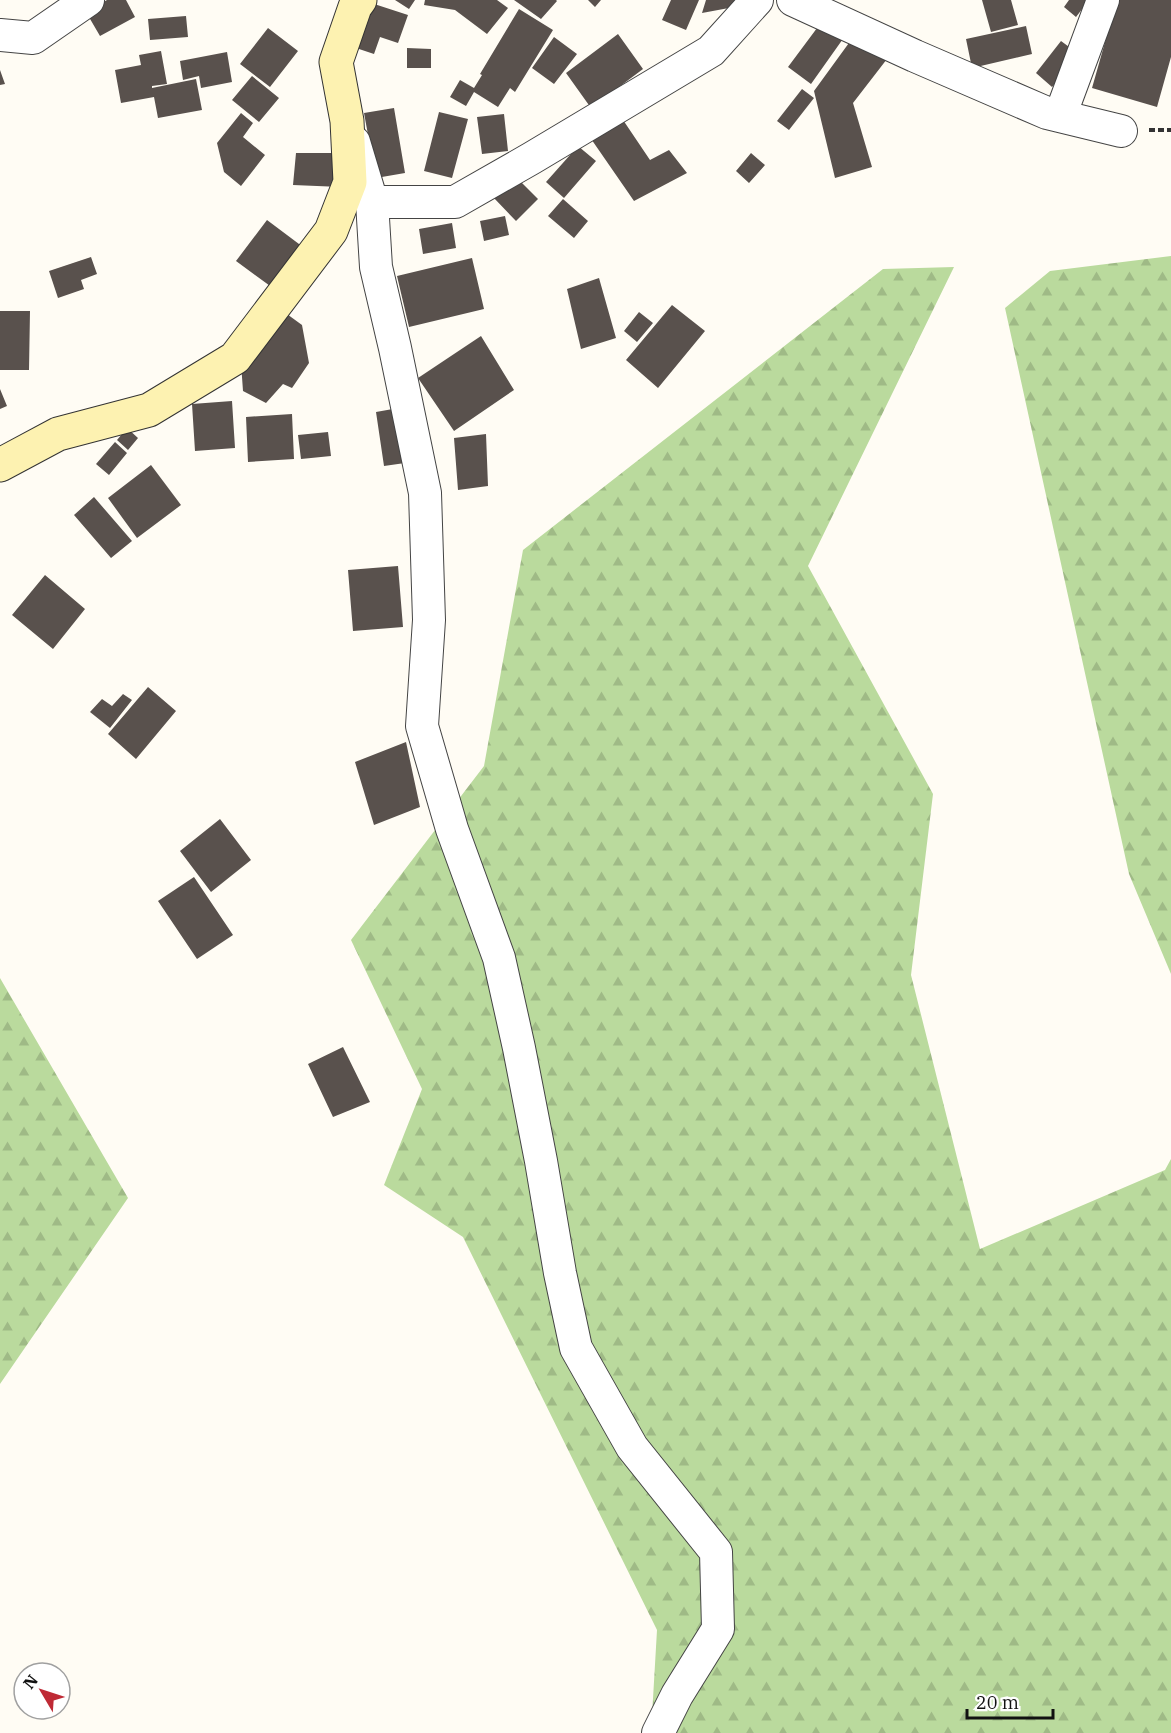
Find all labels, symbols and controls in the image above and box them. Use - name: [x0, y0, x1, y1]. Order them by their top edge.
- north arrow: [12, 1661, 72, 1721]
- text: N: [19, 1670, 42, 1693]
- scale bar: [967, 1682, 1052, 1720]
- text: 20 m: [976, 1691, 1019, 1714]

